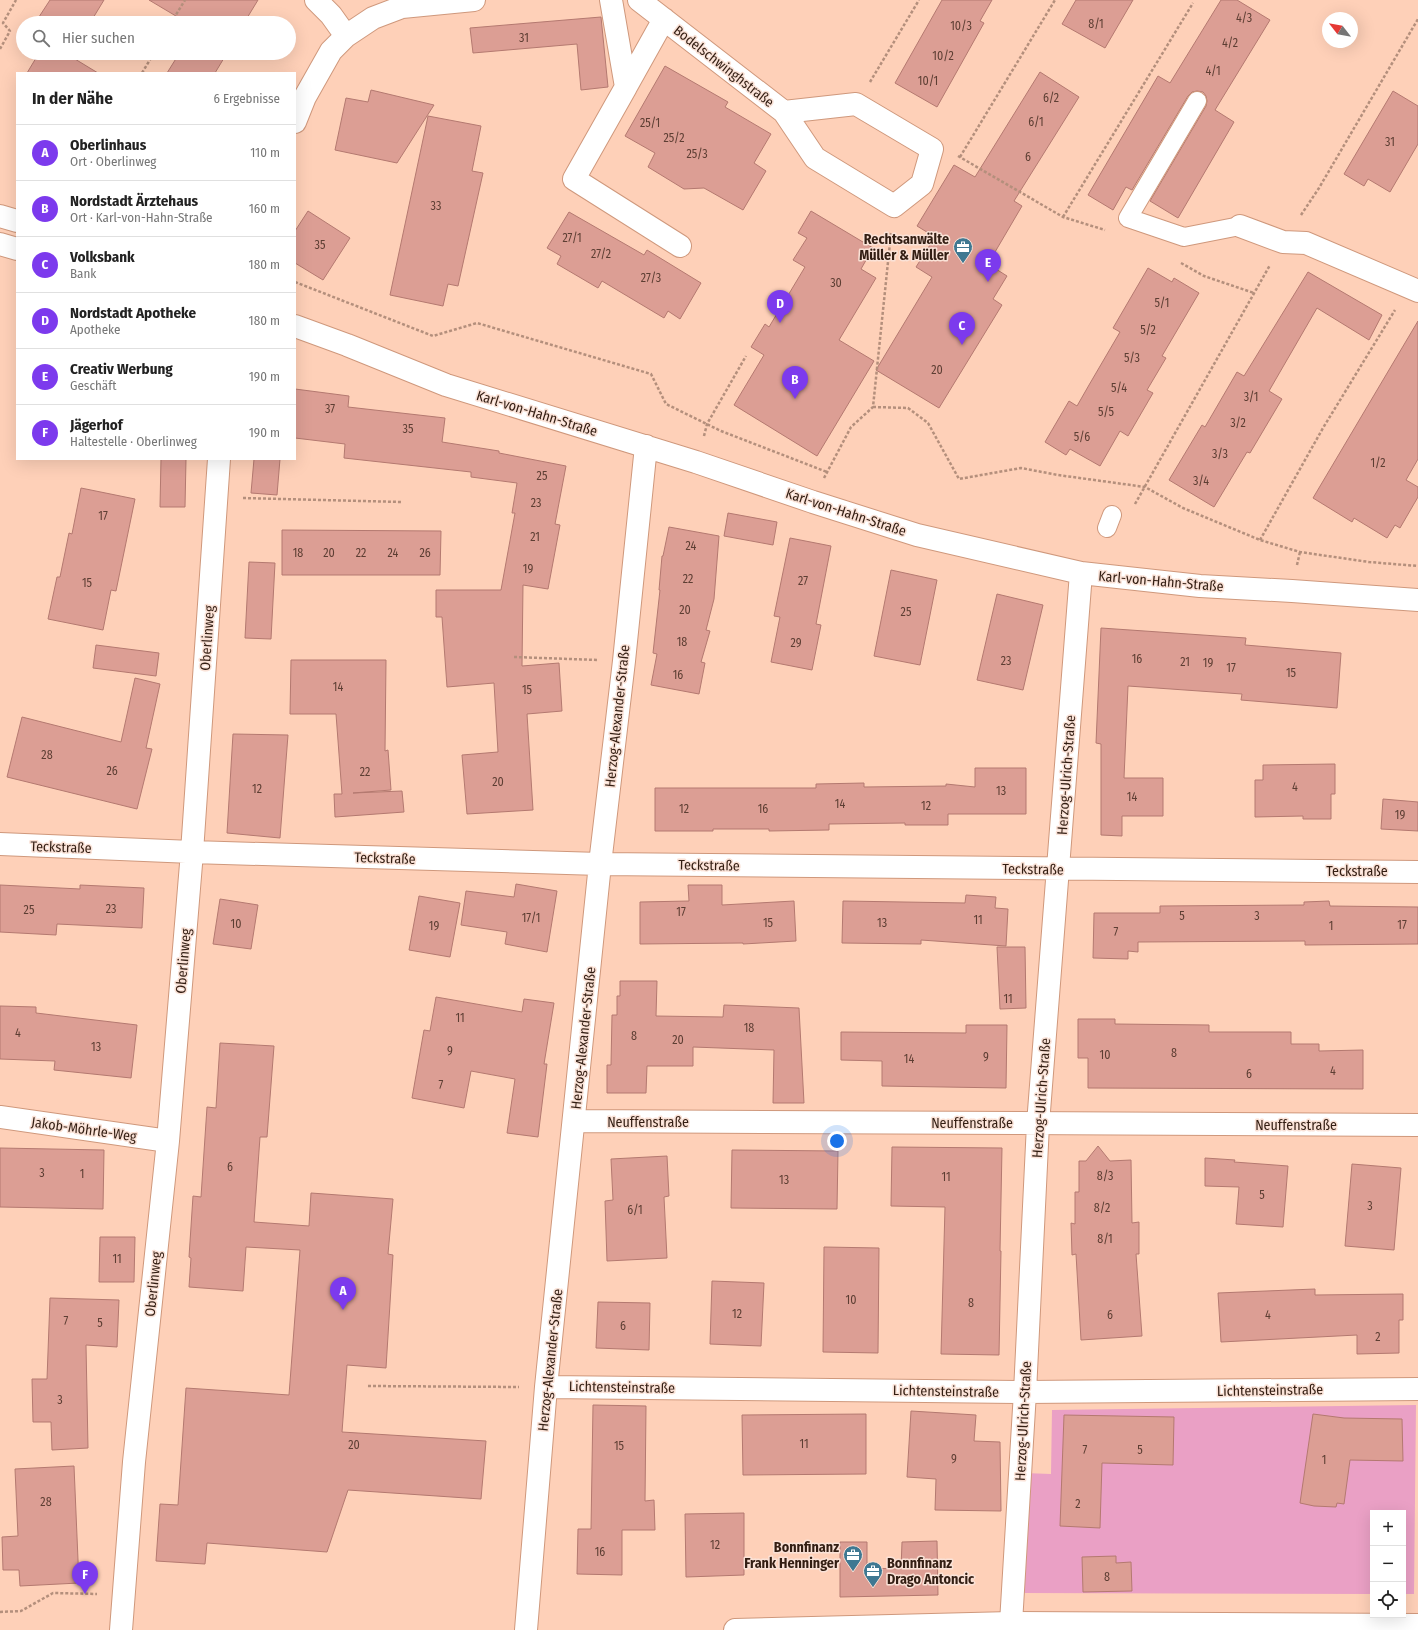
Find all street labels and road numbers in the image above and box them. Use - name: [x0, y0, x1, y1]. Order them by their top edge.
- street label: Bodelschwinghstraße: [670, 22, 777, 111]
- street label: Karl-von-Hahn-Straße: [474, 387, 600, 440]
- street label: Karl-von-Hahn-Straße: [783, 485, 908, 540]
- street label: Karl-von-Hahn-Straße: [1098, 568, 1224, 595]
- street label: Oberlinweg: [197, 604, 218, 671]
- street label: Herzog-Alexander-Straße: [602, 644, 633, 788]
- street label: Herzog-Ulrich-Straße: [1054, 714, 1079, 836]
- street label: Teckstraße: [30, 838, 92, 857]
- street label: Teckstraße: [354, 849, 416, 868]
- street label: Teckstraße: [678, 856, 740, 875]
- street label: Teckstraße: [1002, 860, 1064, 879]
- street label: Teckstraße: [1326, 863, 1388, 880]
- street label: Oberlinweg: [172, 927, 195, 994]
- street label: Herzog-Alexander-Straße: [568, 966, 599, 1110]
- street label: Herzog-Ulrich-Straße: [1029, 1037, 1054, 1159]
- street label: Jakob-Möhrle-Weg: [30, 1114, 138, 1145]
- street label: Neuffenstraße: [607, 1114, 689, 1131]
- street label: Neuffenstraße: [931, 1115, 1013, 1132]
- street label: Neuffenstraße: [1255, 1117, 1337, 1134]
- street label: Oberlinweg: [142, 1250, 165, 1317]
- street label: Herzog-Alexander-Straße: [535, 1288, 566, 1432]
- street label: Herzog-Ulrich-Straße: [1012, 1361, 1035, 1481]
- street label: Lichtensteinstraße: [569, 1378, 675, 1397]
- street label: Lichtensteinstraße: [1217, 1381, 1323, 1400]
- street label: Lichtensteinstraße: [893, 1382, 999, 1401]

